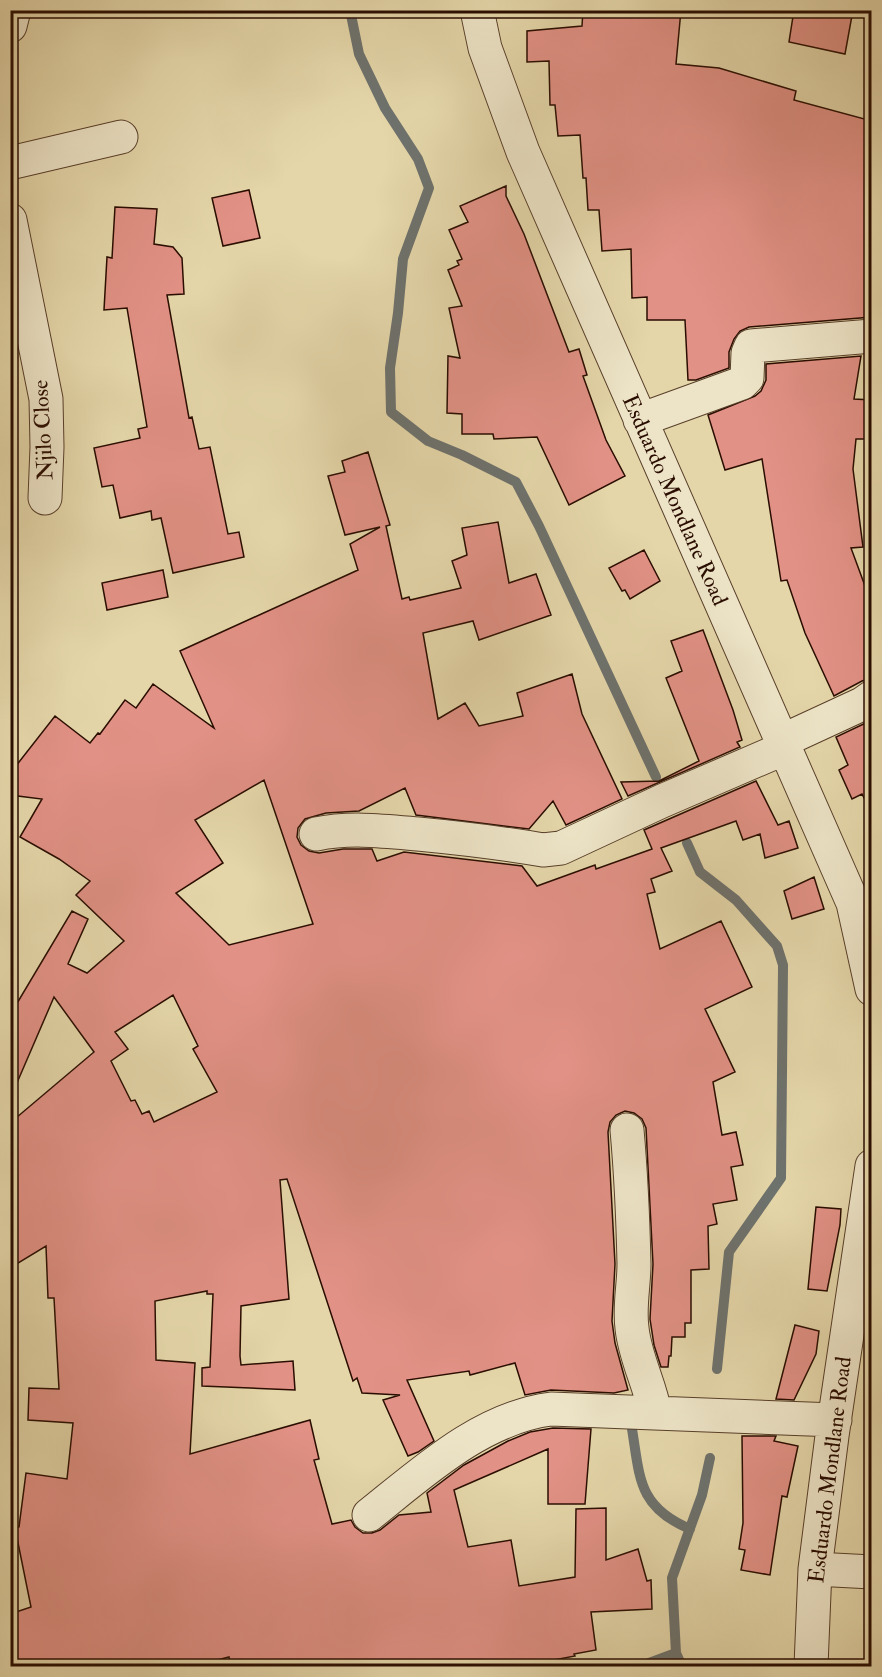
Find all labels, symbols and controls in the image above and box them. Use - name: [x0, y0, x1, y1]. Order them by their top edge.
- street label: Njilo Close: [26, 379, 60, 481]
- street label: Esduardo Mondlane Road: [616, 390, 734, 610]
- street label: Esduardo Mondlane Road: [802, 1355, 858, 1585]

